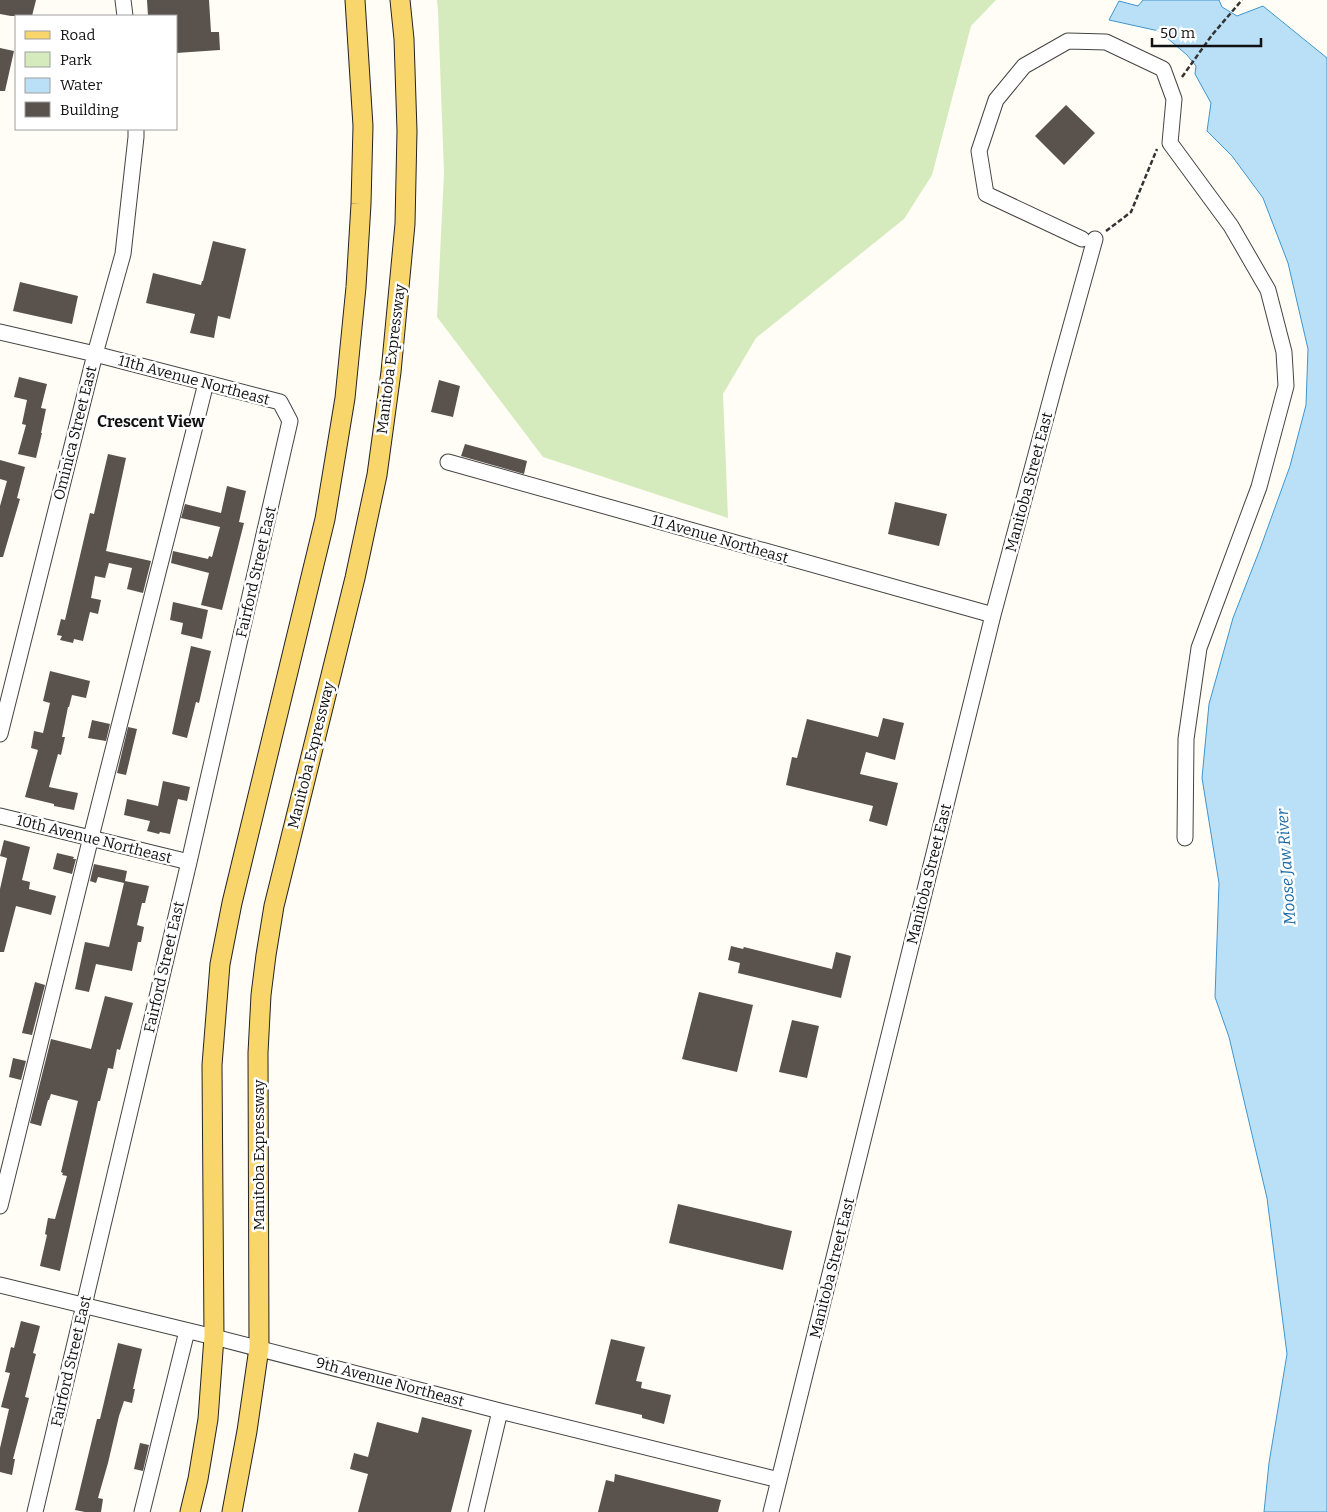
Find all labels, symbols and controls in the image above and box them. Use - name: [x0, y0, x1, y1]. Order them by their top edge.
- legend: [15, 15, 178, 130]
- scale bar: [1152, 15, 1261, 47]
- text: 50 m: [1160, 24, 1196, 42]
- text: Road: [60, 26, 95, 44]
- text: Park: [60, 51, 92, 69]
- text: Water: [60, 76, 103, 94]
- text: Building: [60, 101, 119, 119]
- street label: Manitoba Expressway: [373, 283, 409, 435]
- street label: 11th Avenue Northeast: [116, 351, 272, 409]
- street label: Ominica Street East: [50, 364, 101, 502]
- street label: Manitoba Street East: [1002, 409, 1057, 554]
- district label: Crescent View: [97, 412, 206, 431]
- street label: Fairford Street East: [232, 504, 280, 639]
- street label: 11 Avenue Northeast: [650, 511, 791, 567]
- street label: Manitoba Expressway: [284, 680, 338, 830]
- street label: Manitoba Street East: [903, 801, 955, 946]
- water label: Moose Jaw River: [1272, 807, 1300, 926]
- street label: 10th Avenue Northeast: [14, 811, 174, 867]
- street label: Fairford Street East: [140, 899, 188, 1034]
- street label: Manitoba Expressway: [250, 1079, 268, 1230]
- street label: Manitoba Street East: [806, 1195, 858, 1340]
- street label: Fairford Street East: [47, 1293, 95, 1428]
- street label: 9th Avenue Northeast: [314, 1354, 467, 1411]

